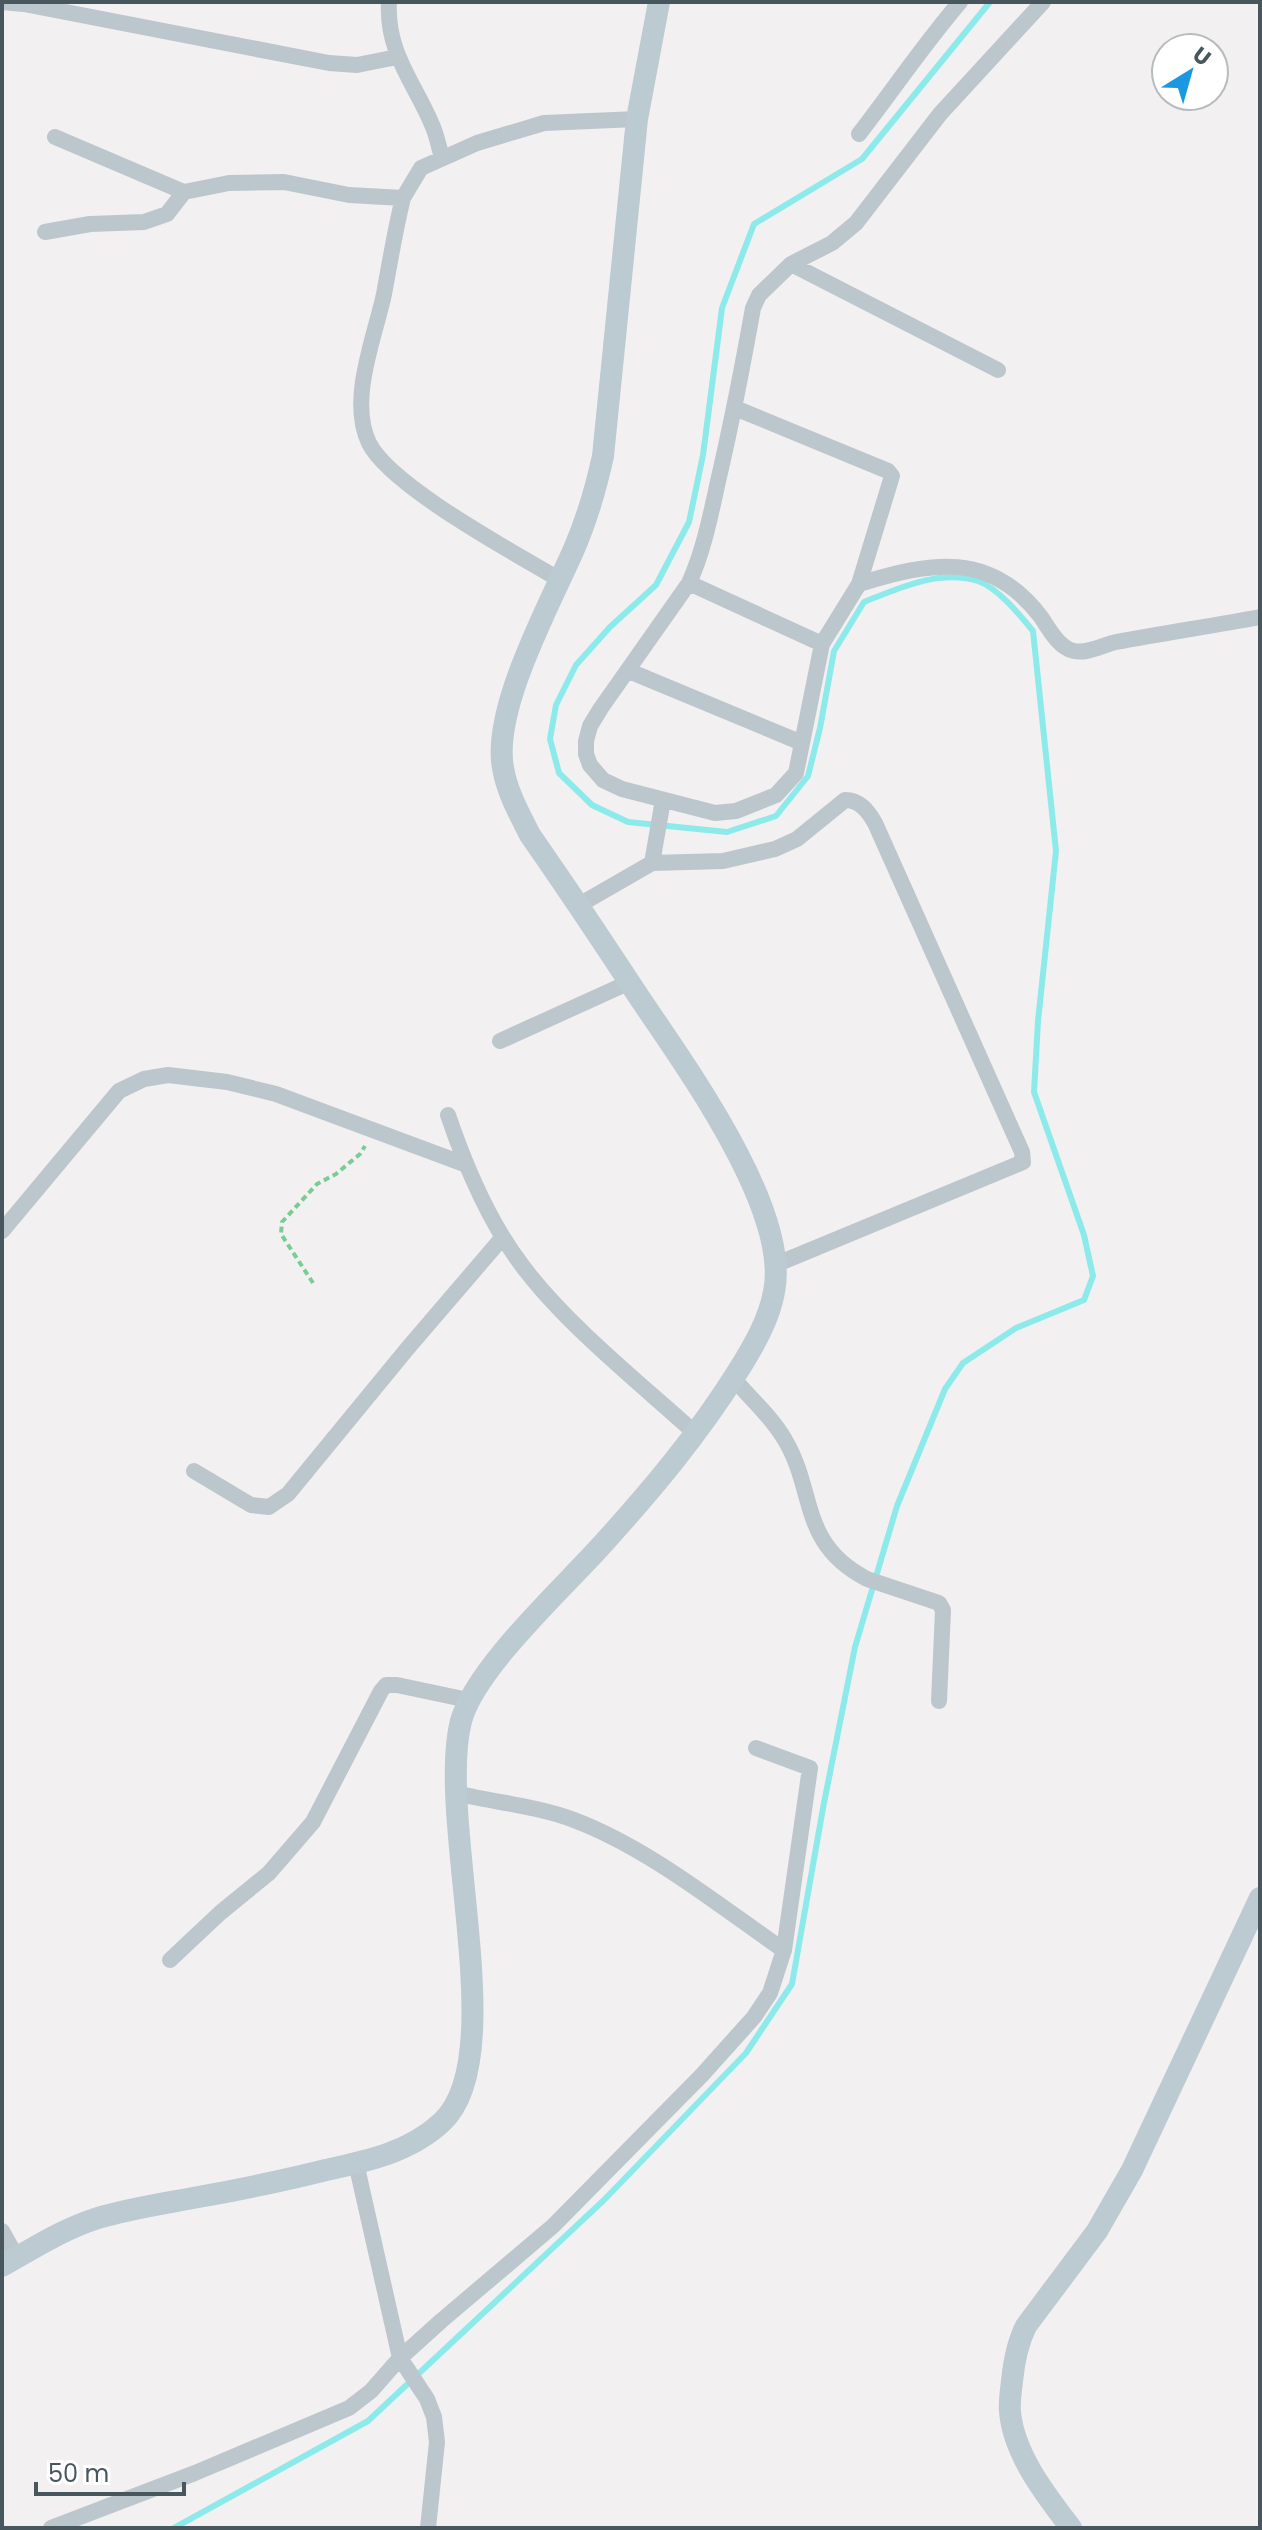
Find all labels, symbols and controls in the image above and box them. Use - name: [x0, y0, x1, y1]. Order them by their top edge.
- north arrow: [1150, 32, 1230, 112]
- text: U: [1186, 39, 1217, 73]
- scale bar: [36, 2446, 184, 2496]
- text: 50 m: [48, 2457, 109, 2490]

